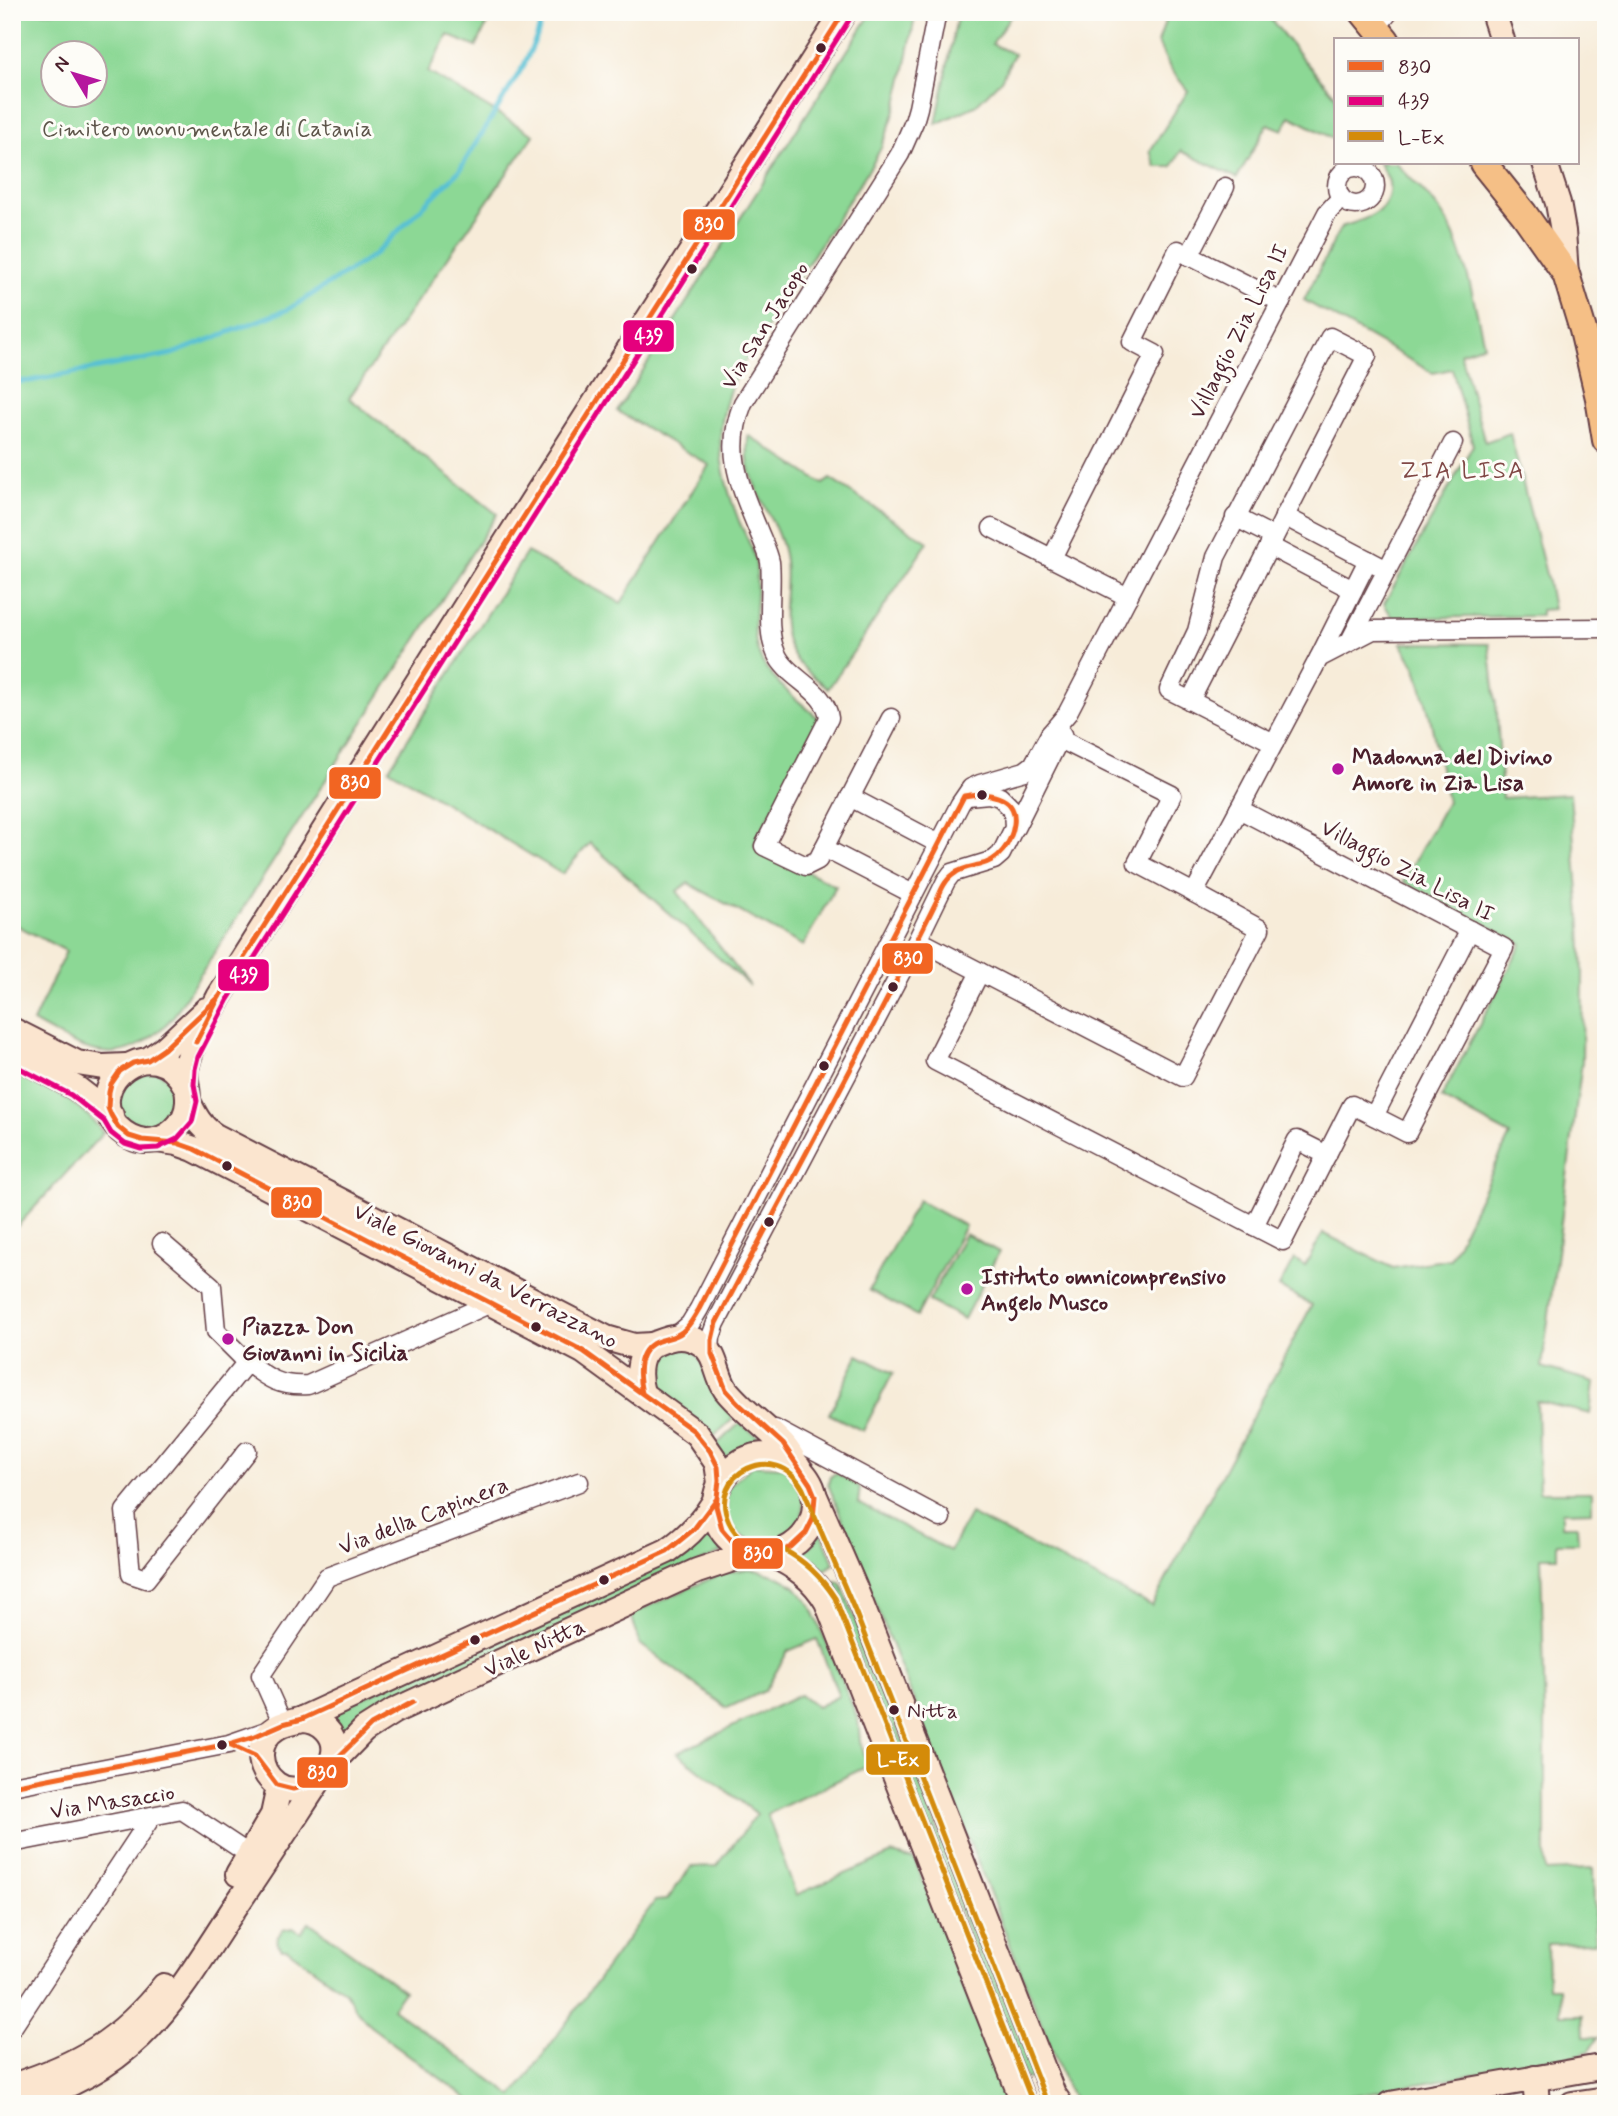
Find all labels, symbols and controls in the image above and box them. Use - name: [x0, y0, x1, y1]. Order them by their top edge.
- north arrow: [38, 38, 108, 108]
- legend: [1334, 38, 1580, 164]
- unlabelled marker: [814, 41, 828, 55]
- text: N: [48, 52, 76, 77]
- text: 830: [1398, 54, 1431, 82]
- text: 439: [1398, 88, 1430, 116]
- park label: Cimitero monumentale di Catania: [42, 115, 372, 145]
- text: L-Ex: [1398, 124, 1445, 152]
- line badge: 830: [682, 208, 736, 241]
- text: 830: [694, 213, 724, 238]
- street label: Villaggio Zia Lisa II: [1183, 239, 1299, 425]
- street label: Via San Jacopo: [714, 256, 817, 396]
- unlabelled marker: [685, 262, 699, 276]
- line badge: 439: [622, 319, 675, 353]
- text: 439: [634, 325, 664, 350]
- district label: ZIA LISA: [1400, 456, 1526, 487]
- place label: Madonna del Divino Amore in Zia Lisa: [1352, 743, 1553, 799]
- marker: Madonna del Divino Amore in Zia Lisa: [1330, 761, 1346, 777]
- line badge: 830: [328, 766, 382, 800]
- text: 830: [340, 771, 370, 796]
- unlabelled marker: [975, 788, 989, 802]
- street label: Villaggio Zia Lisa II: [1314, 813, 1499, 932]
- line badge: 830: [881, 942, 934, 975]
- text: 830: [893, 947, 923, 972]
- line badge: 439: [217, 958, 270, 992]
- text: 439: [229, 964, 259, 989]
- unlabelled marker: [886, 980, 900, 994]
- unlabelled marker: [817, 1059, 831, 1073]
- unlabelled marker: [220, 1159, 234, 1173]
- line badge: 830: [270, 1186, 323, 1219]
- text: 830: [282, 1191, 312, 1216]
- street label: Viale Giovanni da Verrazzano: [348, 1197, 622, 1357]
- unlabelled marker: [762, 1215, 776, 1229]
- place label: Istituto omnicomprensivo Angelo Musco: [981, 1263, 1226, 1322]
- marker: Istituto omnicomprensivo Angelo Musco: [959, 1281, 975, 1297]
- place label: Piazza Don Giovanni in Sicilia: [242, 1313, 409, 1369]
- unlabelled marker: [529, 1320, 543, 1334]
- marker: Piazza Don Giovanni in Sicilia: [220, 1331, 236, 1347]
- street label: Via della Capinera: [334, 1471, 513, 1563]
- line badge: 830: [731, 1537, 784, 1570]
- text: 830: [743, 1542, 773, 1567]
- unlabelled marker: [597, 1573, 611, 1587]
- street label: Viale Nitta: [479, 1612, 591, 1685]
- unlabelled marker: [468, 1633, 482, 1647]
- place label: Nitta: [907, 1698, 958, 1726]
- marker: Nitta: [887, 1703, 901, 1717]
- unlabelled marker: [215, 1738, 229, 1752]
- line badge: L-Ex: [865, 1743, 931, 1776]
- text: L-Ex: [877, 1748, 920, 1773]
- line badge: 830: [296, 1756, 349, 1789]
- text: 830: [307, 1761, 337, 1786]
- street label: Via Masaccio: [48, 1778, 177, 1828]

